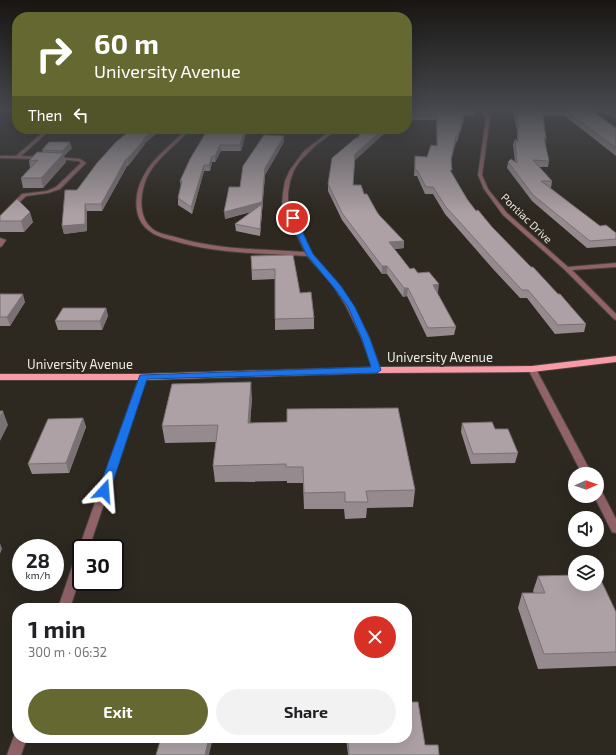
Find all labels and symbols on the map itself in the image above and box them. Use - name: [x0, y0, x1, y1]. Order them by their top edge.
- street label: Pontiac Drive: [499, 190, 555, 246]
- pin: [276, 201, 310, 235]
- street label: University Avenue: [387, 349, 493, 365]
- street label: University Avenue: [27, 356, 133, 372]
- north arrow: [568, 467, 604, 503]
- position arrow: [83, 470, 125, 512]
- speed limit sign: 30: [72, 539, 124, 591]

